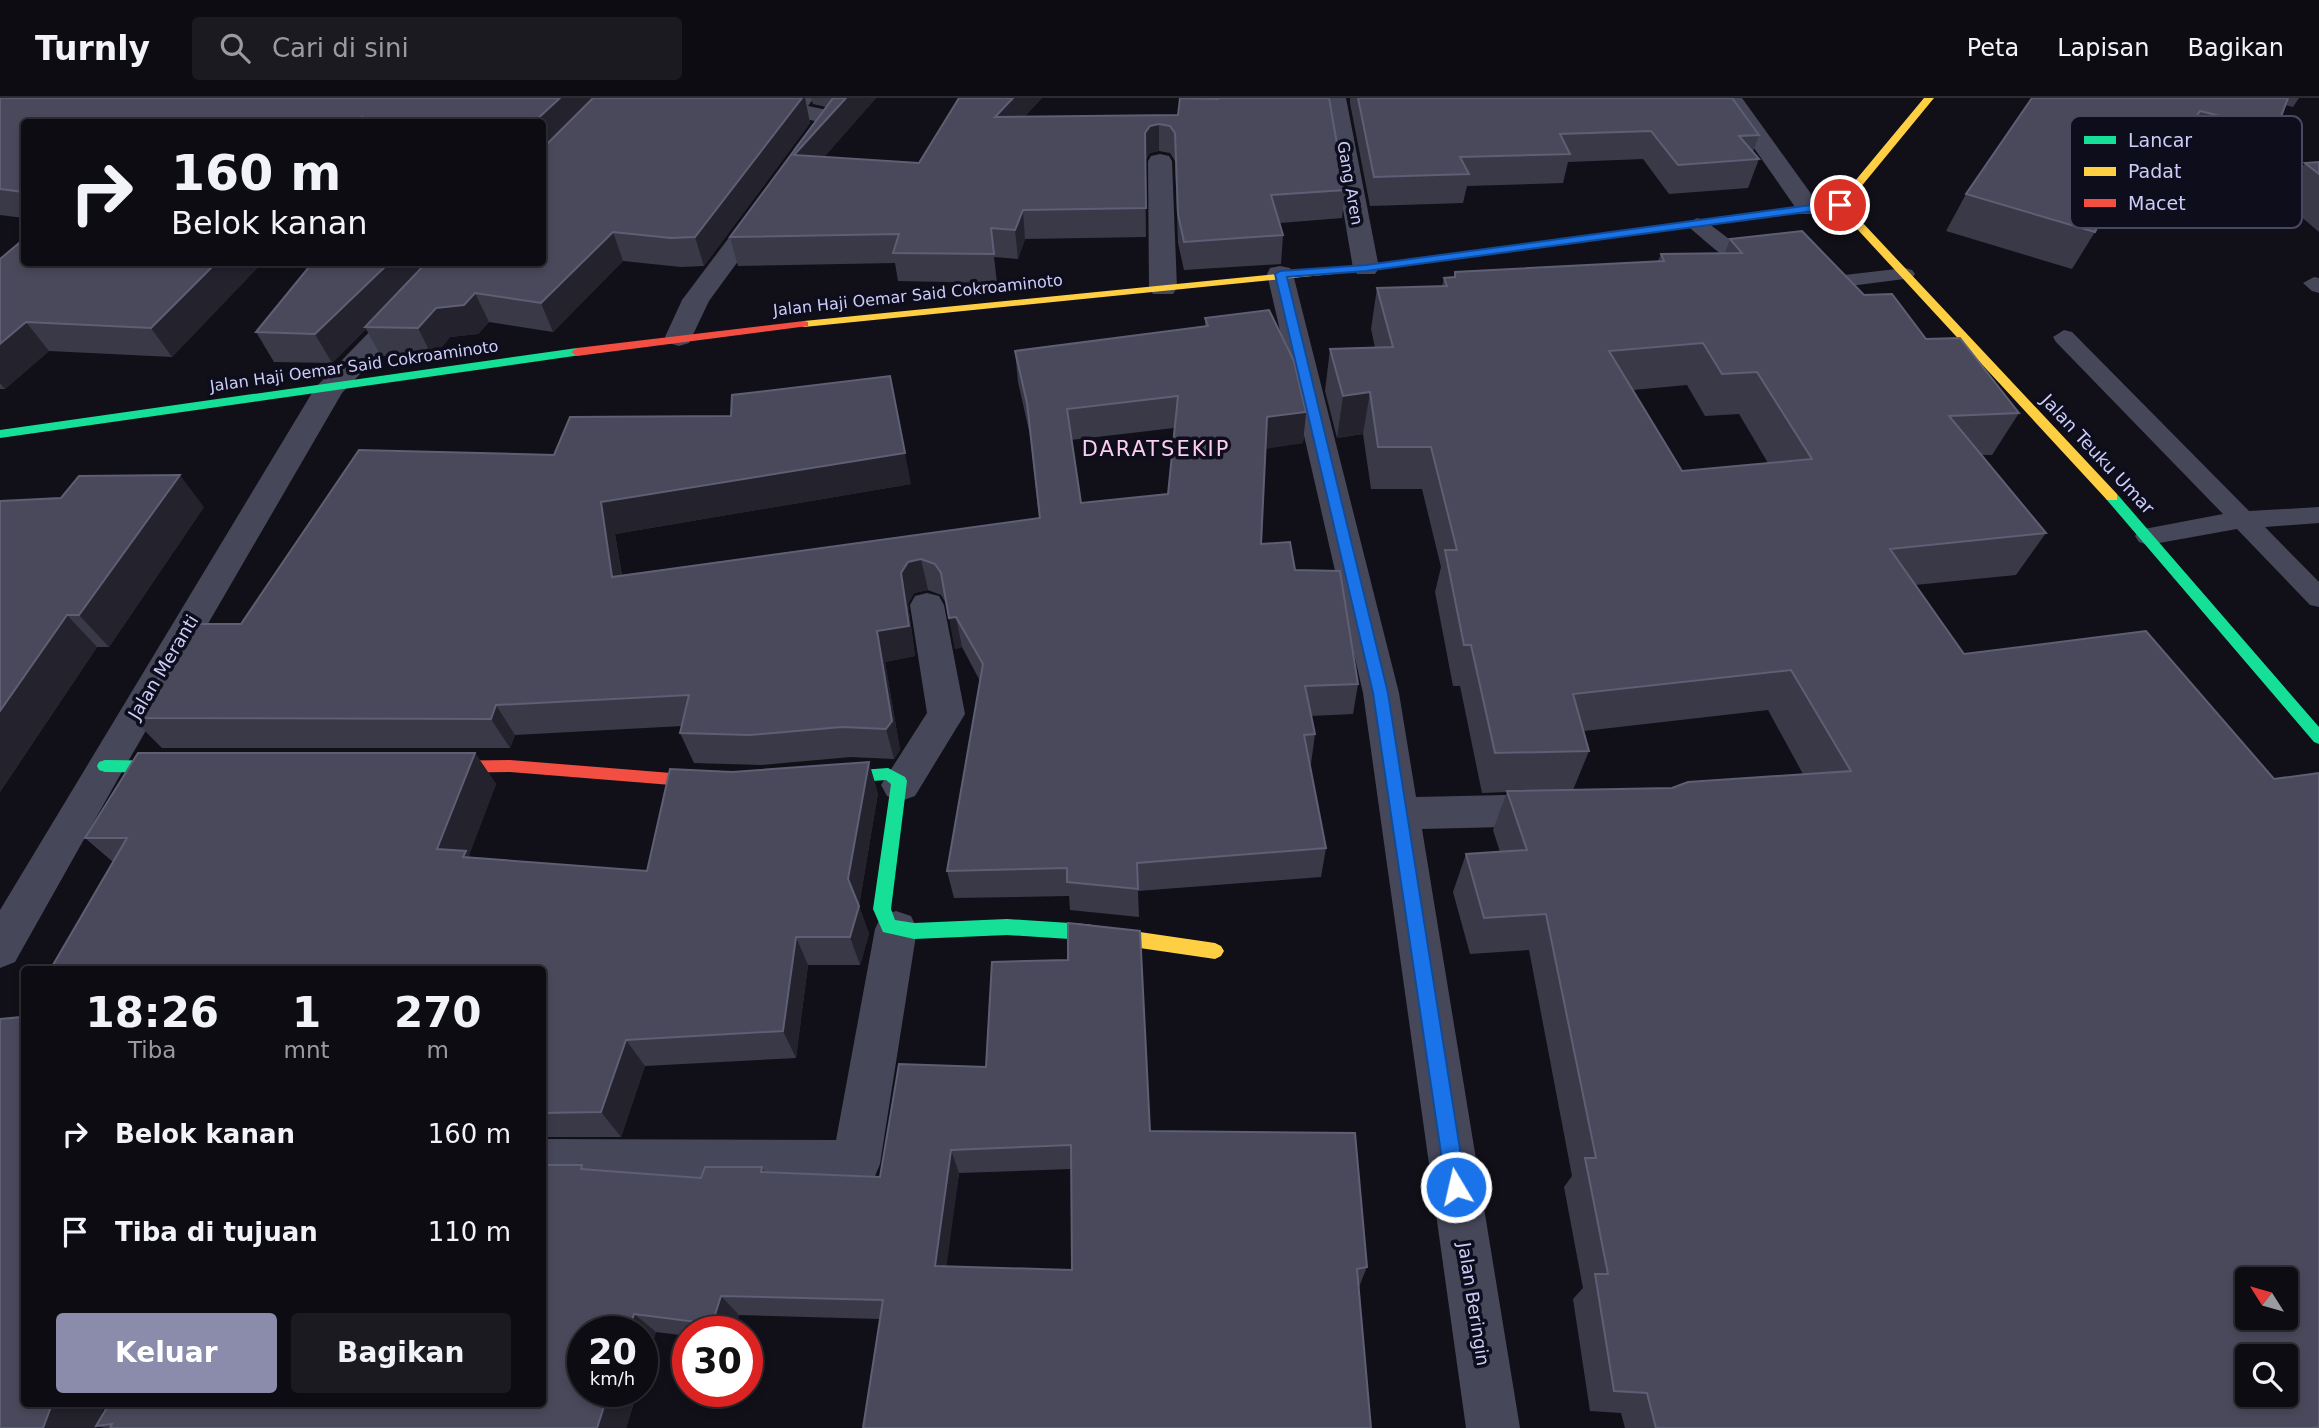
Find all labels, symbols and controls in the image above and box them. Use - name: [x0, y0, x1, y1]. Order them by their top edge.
- search box: [192, 17, 682, 80]
- text: Turnly: [35, 29, 150, 68]
- icon: search: [216, 29, 254, 67]
- text: Cari di sini: [272, 33, 409, 63]
- text: Peta: [1967, 34, 2019, 62]
- text: Lapisan: [2057, 34, 2150, 62]
- text: Bagikan: [2188, 34, 2284, 62]
- legend: [2070, 116, 2302, 228]
- text: Lancar: [2128, 129, 2192, 151]
- street label: Gang Aren: [1333, 140, 1367, 226]
- text: 160 m: [171, 145, 341, 202]
- icon: right: [56, 147, 147, 238]
- text: Padat: [2128, 160, 2181, 182]
- pin: [1810, 175, 1870, 235]
- icon: arrive: [1821, 186, 1859, 224]
- text: Macet: [2128, 192, 2186, 214]
- text: Belok kanan: [171, 204, 368, 242]
- street label: Jalan Haji Oemar Said Cokroaminoto: [771, 270, 1064, 320]
- street label: Jalan Haji Oemar Said Cokroaminoto: [208, 336, 499, 396]
- street label: Jalan Teuku Umar: [2036, 389, 2159, 519]
- district label: DARATSEKIP: [1082, 437, 1230, 461]
- street label: Jalan Meranti: [123, 611, 202, 724]
- text: 18:26: [85, 988, 219, 1037]
- text: 1: [292, 988, 321, 1037]
- text: 270: [394, 988, 482, 1037]
- text: Tiba: [128, 1037, 176, 1063]
- text: mnt: [284, 1037, 330, 1063]
- text: m: [427, 1037, 449, 1063]
- icon: right: [56, 1115, 94, 1153]
- text: Belok kanan: [115, 1119, 295, 1149]
- text: 160 m: [428, 1119, 511, 1149]
- position arrow: [1419, 1150, 1493, 1224]
- icon: arrive: [56, 1213, 94, 1251]
- text: Tiba di tujuan: [115, 1217, 318, 1247]
- text: 110 m: [428, 1217, 511, 1247]
- street label: Jalan Beringin: [1454, 1240, 1494, 1367]
- north arrow: [2235, 1267, 2298, 1330]
- map controls: [2235, 1267, 2298, 1407]
- button: Keluar: [56, 1313, 277, 1393]
- button: Bagikan: [291, 1313, 511, 1393]
- speed limit sign: 30: [672, 1316, 763, 1407]
- text: 20: [588, 1332, 637, 1372]
- button: search: [2235, 1344, 2298, 1407]
- text: km/h: [590, 1368, 635, 1389]

